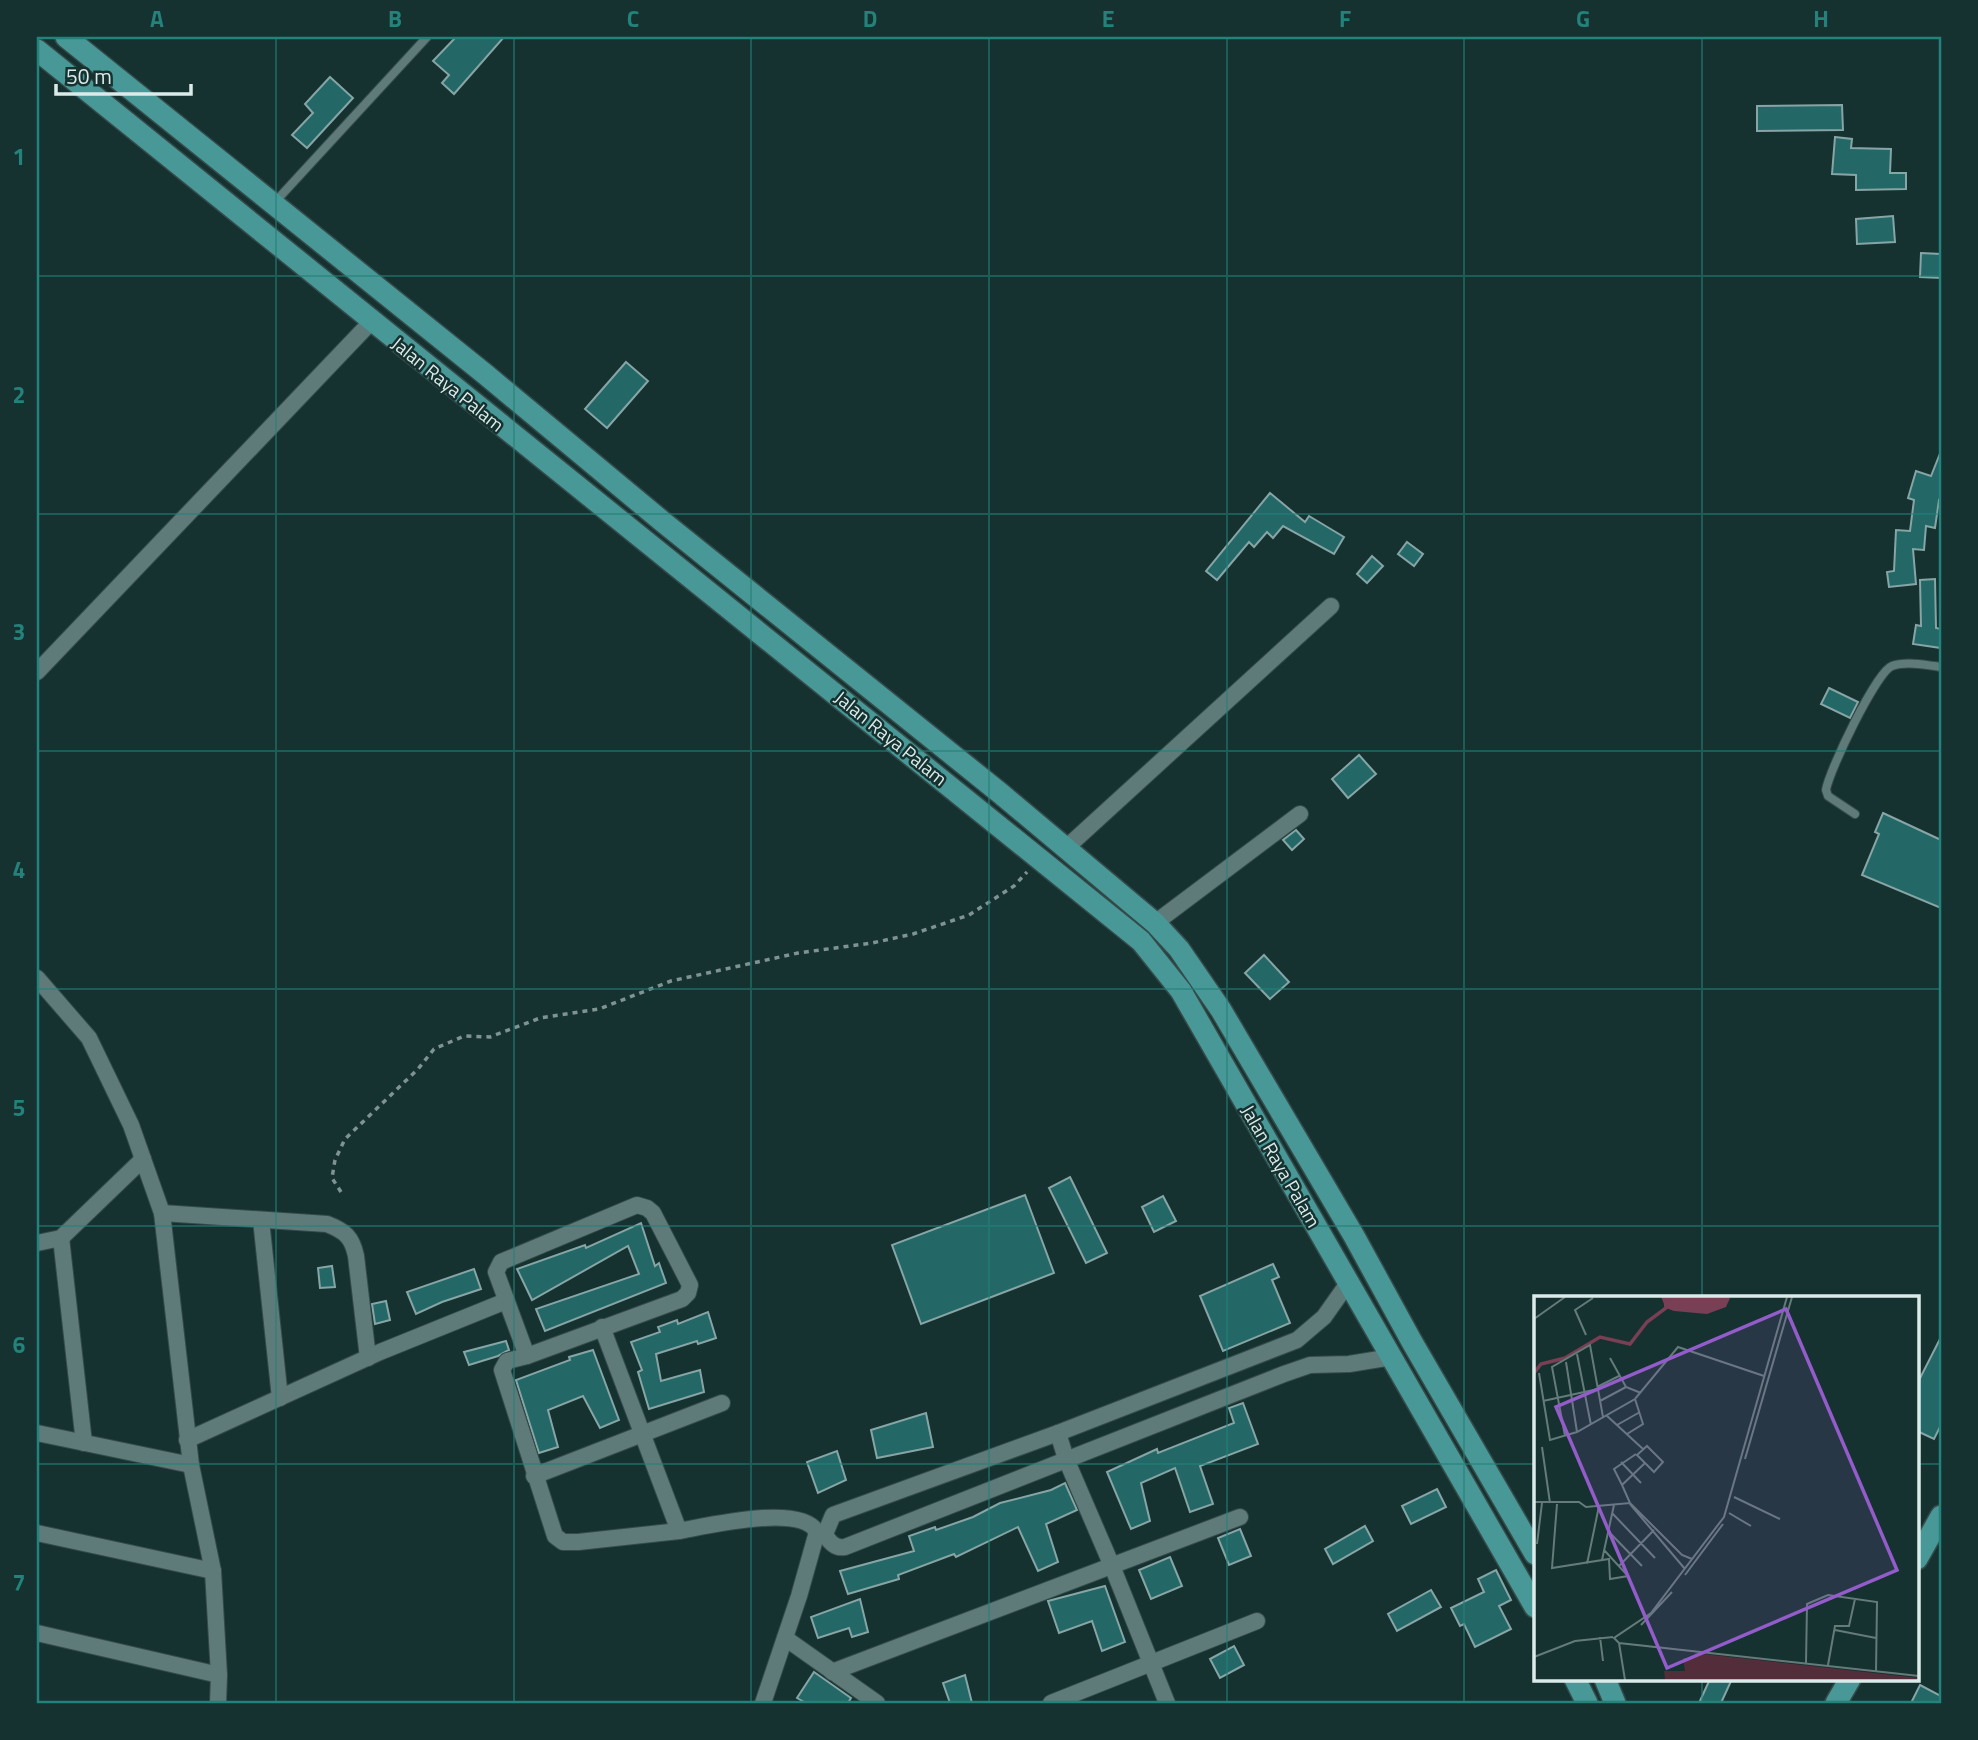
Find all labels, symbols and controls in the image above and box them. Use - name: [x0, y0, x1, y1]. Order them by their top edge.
- text: A: [150, 1, 164, 36]
- text: B: [388, 1, 402, 36]
- text: C: [627, 1, 639, 36]
- text: D: [863, 1, 877, 36]
- text: E: [1102, 1, 1114, 36]
- text: F: [1339, 1, 1351, 36]
- text: G: [1576, 1, 1590, 36]
- text: H: [1813, 1, 1829, 36]
- scale bar: [56, 52, 191, 96]
- text: 50 m: [66, 60, 112, 92]
- text: 1: [13, 139, 25, 174]
- street label: Jalan Raya Palam: [386, 329, 511, 438]
- text: 2: [13, 377, 25, 412]
- text: 3: [13, 614, 25, 649]
- street label: Jalan Raya Palam: [829, 683, 954, 792]
- text: 4: [13, 852, 25, 887]
- text: 5: [13, 1090, 25, 1125]
- street label: Jalan Raya Palam: [1234, 1099, 1328, 1233]
- inset map: [1534, 1296, 1918, 1680]
- text: 6: [13, 1327, 26, 1362]
- text: 7: [13, 1565, 25, 1600]

